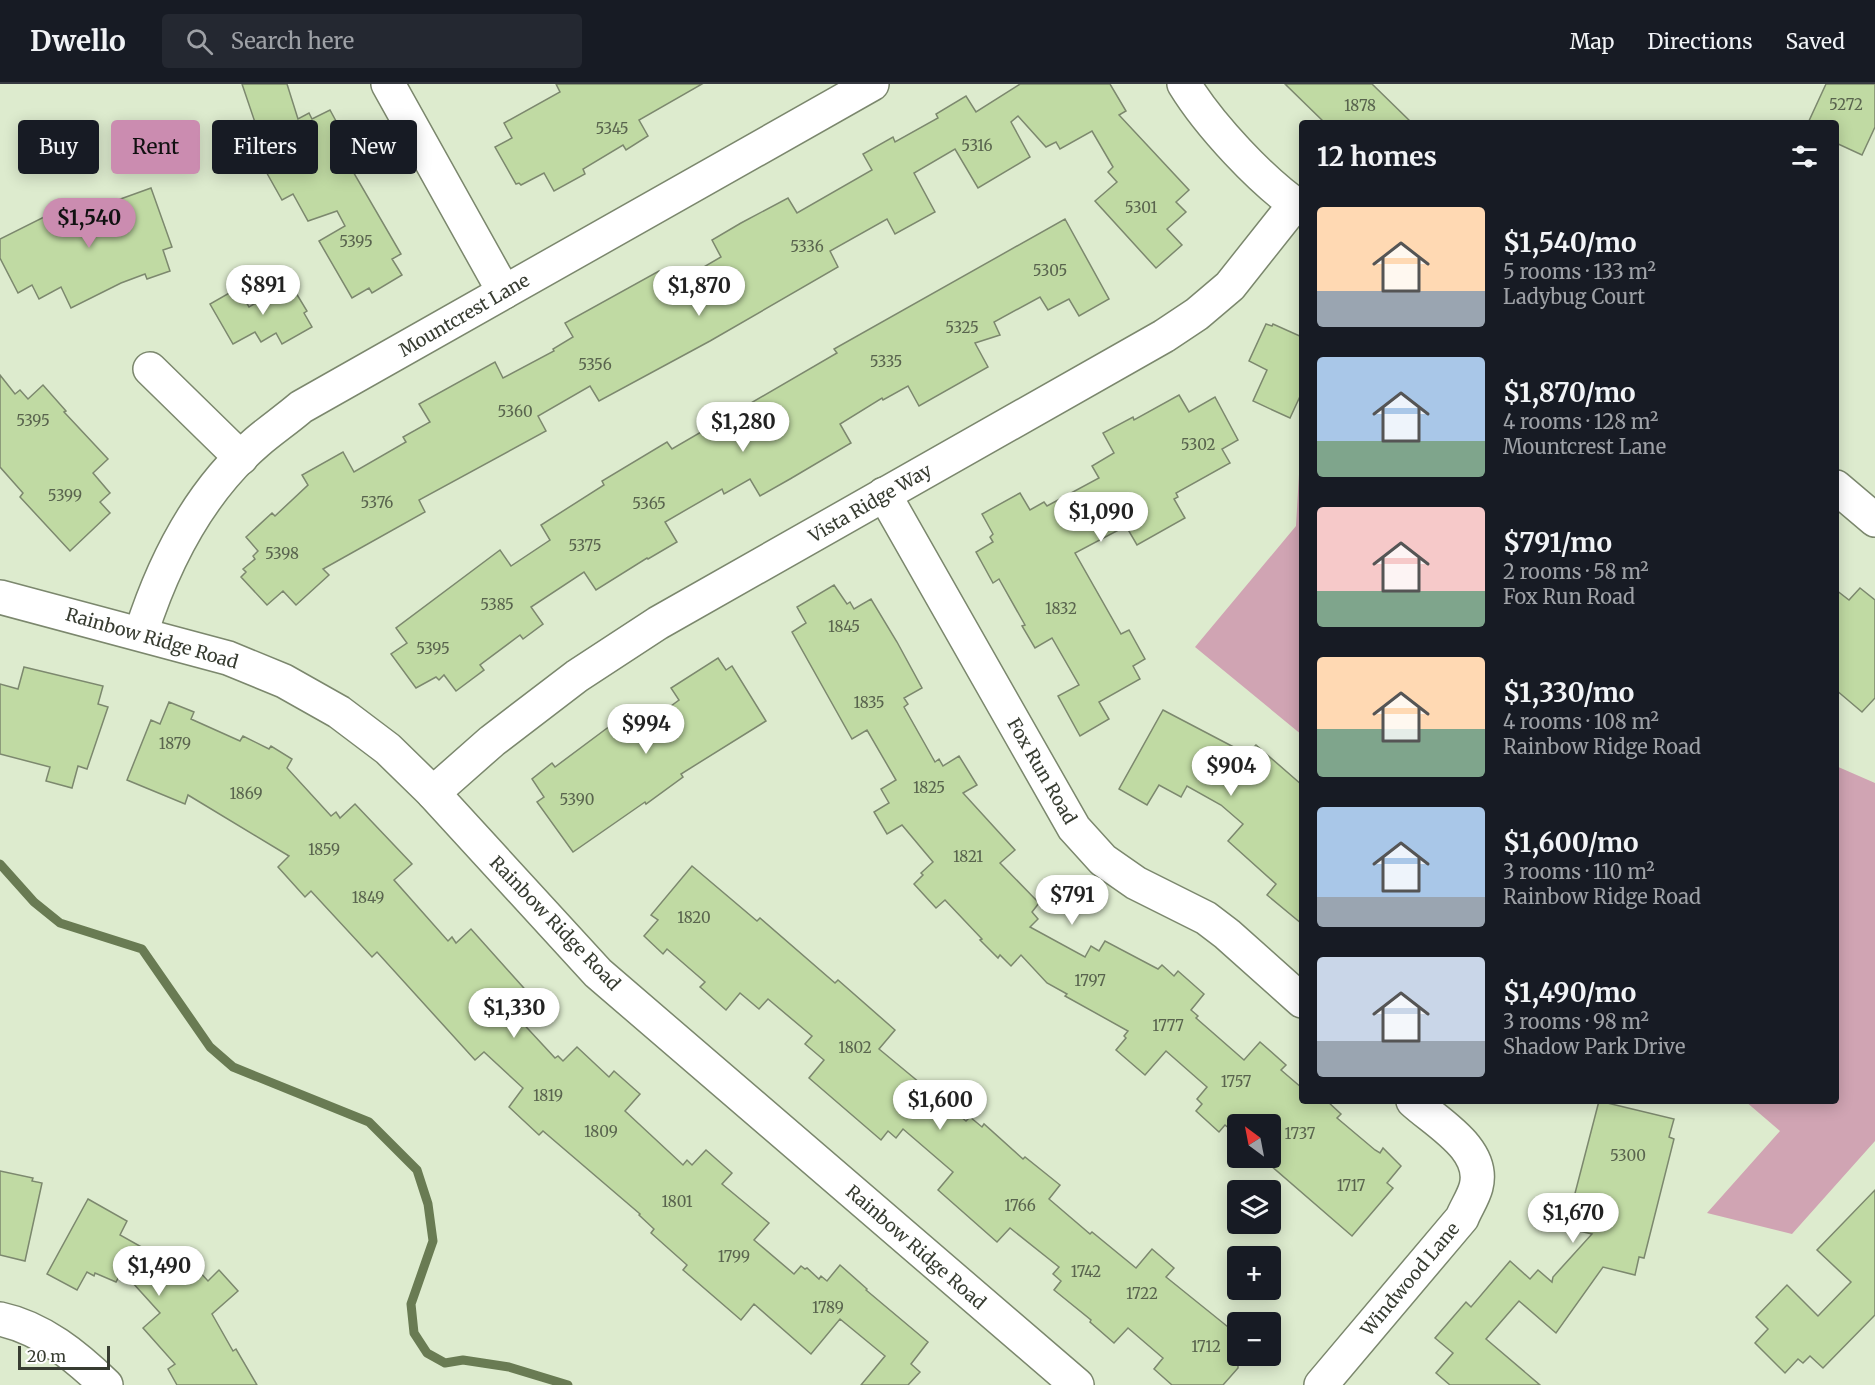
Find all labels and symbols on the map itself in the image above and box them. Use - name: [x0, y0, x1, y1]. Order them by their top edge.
- house number: 5272: [1829, 95, 1863, 114]
- house number: 1878: [1344, 96, 1376, 115]
- house number: 5345: [595, 119, 629, 138]
- house number: 5316: [961, 136, 993, 155]
- pin: $1,540: [40, 198, 138, 249]
- house number: 5301: [1125, 198, 1157, 217]
- house number: 5395: [339, 232, 373, 251]
- house number: 5336: [790, 237, 824, 256]
- house number: 5305: [1033, 261, 1067, 280]
- pin: $891: [227, 265, 299, 316]
- pin: $1,870: [650, 266, 748, 317]
- street label: Mountcrest Lane: [395, 268, 533, 362]
- house number: 5325: [945, 318, 979, 337]
- house number: 5335: [870, 352, 902, 371]
- house number: 5356: [578, 355, 612, 374]
- house number: 5360: [497, 402, 533, 421]
- pin: $1,280: [694, 402, 792, 453]
- house number: 5395: [16, 411, 50, 430]
- house number: 5302: [1181, 435, 1215, 454]
- street label: Vista Ridge Way: [804, 458, 936, 548]
- house number: 5399: [48, 486, 82, 505]
- pin: $1,090: [1052, 492, 1150, 543]
- house number: 5376: [361, 493, 393, 512]
- house number: 5365: [632, 494, 666, 513]
- house number: 5375: [569, 536, 601, 555]
- house number: 5398: [265, 544, 299, 563]
- house number: 5385: [480, 595, 514, 614]
- house number: 1832: [1045, 599, 1077, 618]
- street label: Rainbow Ridge Road: [63, 602, 241, 674]
- house number: 1845: [828, 617, 860, 636]
- house number: 5395: [416, 639, 450, 658]
- house number: 1835: [853, 693, 885, 712]
- pin: $994: [610, 704, 682, 755]
- street label: Fox Run Road: [1002, 714, 1082, 828]
- house number: 1879: [159, 734, 191, 753]
- pin: $904: [1195, 746, 1267, 797]
- house number: 1825: [913, 778, 945, 797]
- house number: 1869: [230, 784, 262, 803]
- house number: 5390: [560, 790, 594, 809]
- house number: 1859: [308, 840, 340, 859]
- house number: 1821: [953, 847, 983, 866]
- street label: Rainbow Ridge Road: [485, 851, 625, 995]
- pin: $791: [1036, 875, 1108, 926]
- house number: 1849: [352, 888, 384, 907]
- house number: 1820: [677, 908, 711, 927]
- house number: 1797: [1074, 971, 1106, 990]
- pin: $1,330: [465, 988, 563, 1039]
- house number: 1777: [1152, 1016, 1184, 1035]
- house number: 1802: [838, 1038, 872, 1057]
- house number: 1757: [1221, 1072, 1252, 1091]
- pin: $1,600: [891, 1080, 989, 1131]
- house number: 1819: [533, 1086, 563, 1105]
- north arrow: [1227, 1114, 1281, 1168]
- house number: 1809: [584, 1122, 618, 1141]
- house number: 1737: [1285, 1124, 1316, 1143]
- house number: 5300: [1610, 1146, 1646, 1165]
- house number: 1717: [1337, 1176, 1366, 1195]
- street label: Rainbow Ridge Road: [841, 1180, 991, 1314]
- house number: 1801: [661, 1192, 693, 1211]
- pin: $1,670: [1524, 1193, 1622, 1244]
- house number: 1766: [1004, 1196, 1036, 1215]
- street label: Windwood Lane: [1355, 1217, 1464, 1341]
- pin: $1,490: [110, 1246, 208, 1297]
- house number: 1799: [718, 1247, 750, 1266]
- house number: 1742: [1071, 1262, 1101, 1281]
- house number: 1722: [1126, 1284, 1158, 1303]
- house number: 1789: [812, 1298, 844, 1317]
- house number: 1712: [1191, 1337, 1221, 1356]
- scale bar: [18, 1343, 110, 1370]

